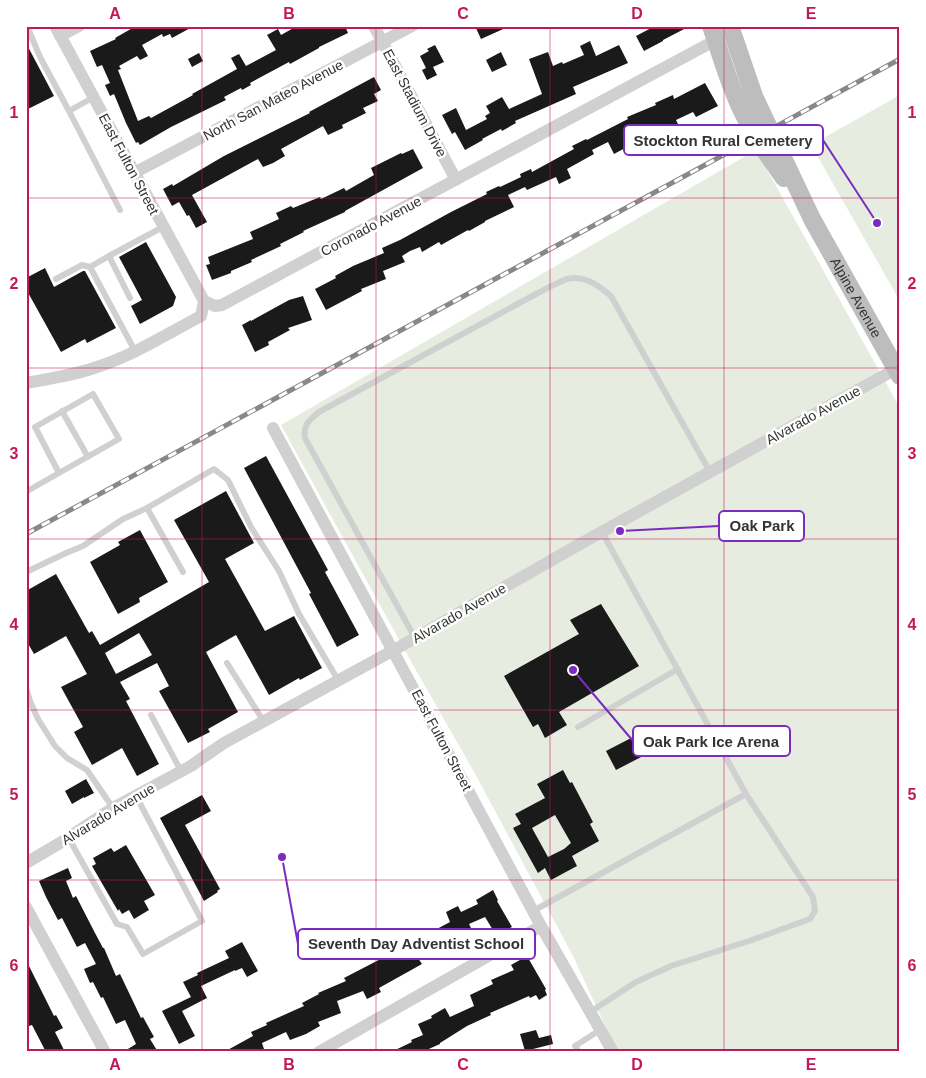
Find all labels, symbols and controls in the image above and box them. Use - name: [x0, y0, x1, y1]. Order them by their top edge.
- text: A: [109, 5, 121, 22]
- text: B: [283, 5, 295, 22]
- text: C: [457, 5, 469, 22]
- text: D: [631, 5, 643, 22]
- text: E: [806, 5, 817, 22]
- street label: East Stadium Drive: [380, 46, 450, 160]
- street label: North San Mateo Avenue: [200, 56, 346, 144]
- text: 1: [10, 104, 19, 121]
- text: 1: [908, 104, 917, 121]
- street label: East Fulton Street: [96, 111, 162, 217]
- callout: Stockton Rural Cemetery: [624, 125, 823, 155]
- text: Stockton Rural Cemetery: [633, 132, 813, 149]
- street label: Coronado Avenue: [318, 193, 424, 259]
- street label: Alpine Avenue: [827, 255, 885, 341]
- text: 2: [10, 275, 19, 292]
- text: 2: [908, 275, 917, 292]
- street label: Alvarado Avenue: [763, 382, 863, 448]
- text: 3: [10, 445, 19, 462]
- text: 3: [908, 445, 917, 462]
- callout: Oak Park: [719, 511, 804, 541]
- text: Oak Park: [729, 517, 795, 534]
- street label: Alvarado Avenue: [409, 580, 509, 646]
- text: 4: [10, 616, 19, 633]
- text: 4: [908, 616, 917, 633]
- street label: East Fulton Street: [409, 687, 475, 793]
- callout: Oak Park Ice Arena: [633, 726, 790, 756]
- text: Oak Park Ice Arena: [643, 733, 780, 750]
- street label: Alvarado Avenue: [59, 780, 158, 848]
- text: 5: [10, 786, 19, 803]
- text: 5: [908, 786, 917, 803]
- callout: Seventh Day Adventist School: [298, 929, 535, 959]
- text: Seventh Day Adventist School: [308, 935, 524, 952]
- text: 6: [10, 957, 19, 974]
- text: 6: [908, 957, 917, 974]
- text: A: [109, 1056, 121, 1073]
- text: B: [283, 1056, 295, 1073]
- text: C: [457, 1056, 469, 1073]
- text: D: [631, 1056, 643, 1073]
- text: E: [806, 1056, 817, 1073]

